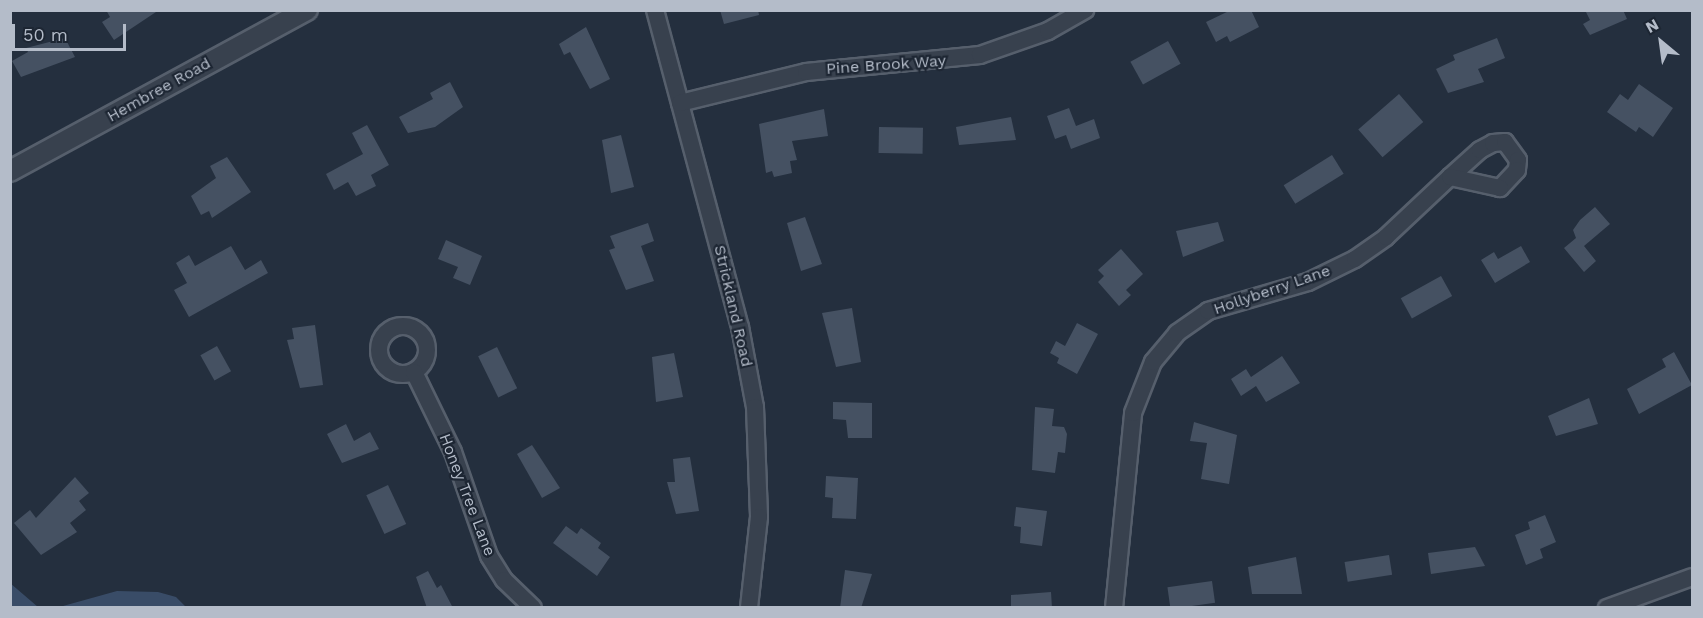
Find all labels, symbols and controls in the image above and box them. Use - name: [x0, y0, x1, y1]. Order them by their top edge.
- scale bar: [15, 12, 129, 50]
- north arrow: [1631, 12, 1691, 72]
- text: N: [1642, 15, 1662, 37]
- text: 50 m: [23, 24, 68, 45]
- street label: Pine Brook Way: [825, 51, 947, 79]
- street label: Hembree Road: [104, 54, 214, 126]
- street label: Strickland Road: [710, 243, 756, 369]
- street label: Hollyberry Lane: [1211, 261, 1333, 319]
- street label: Honey Tree Lane: [435, 431, 499, 559]

